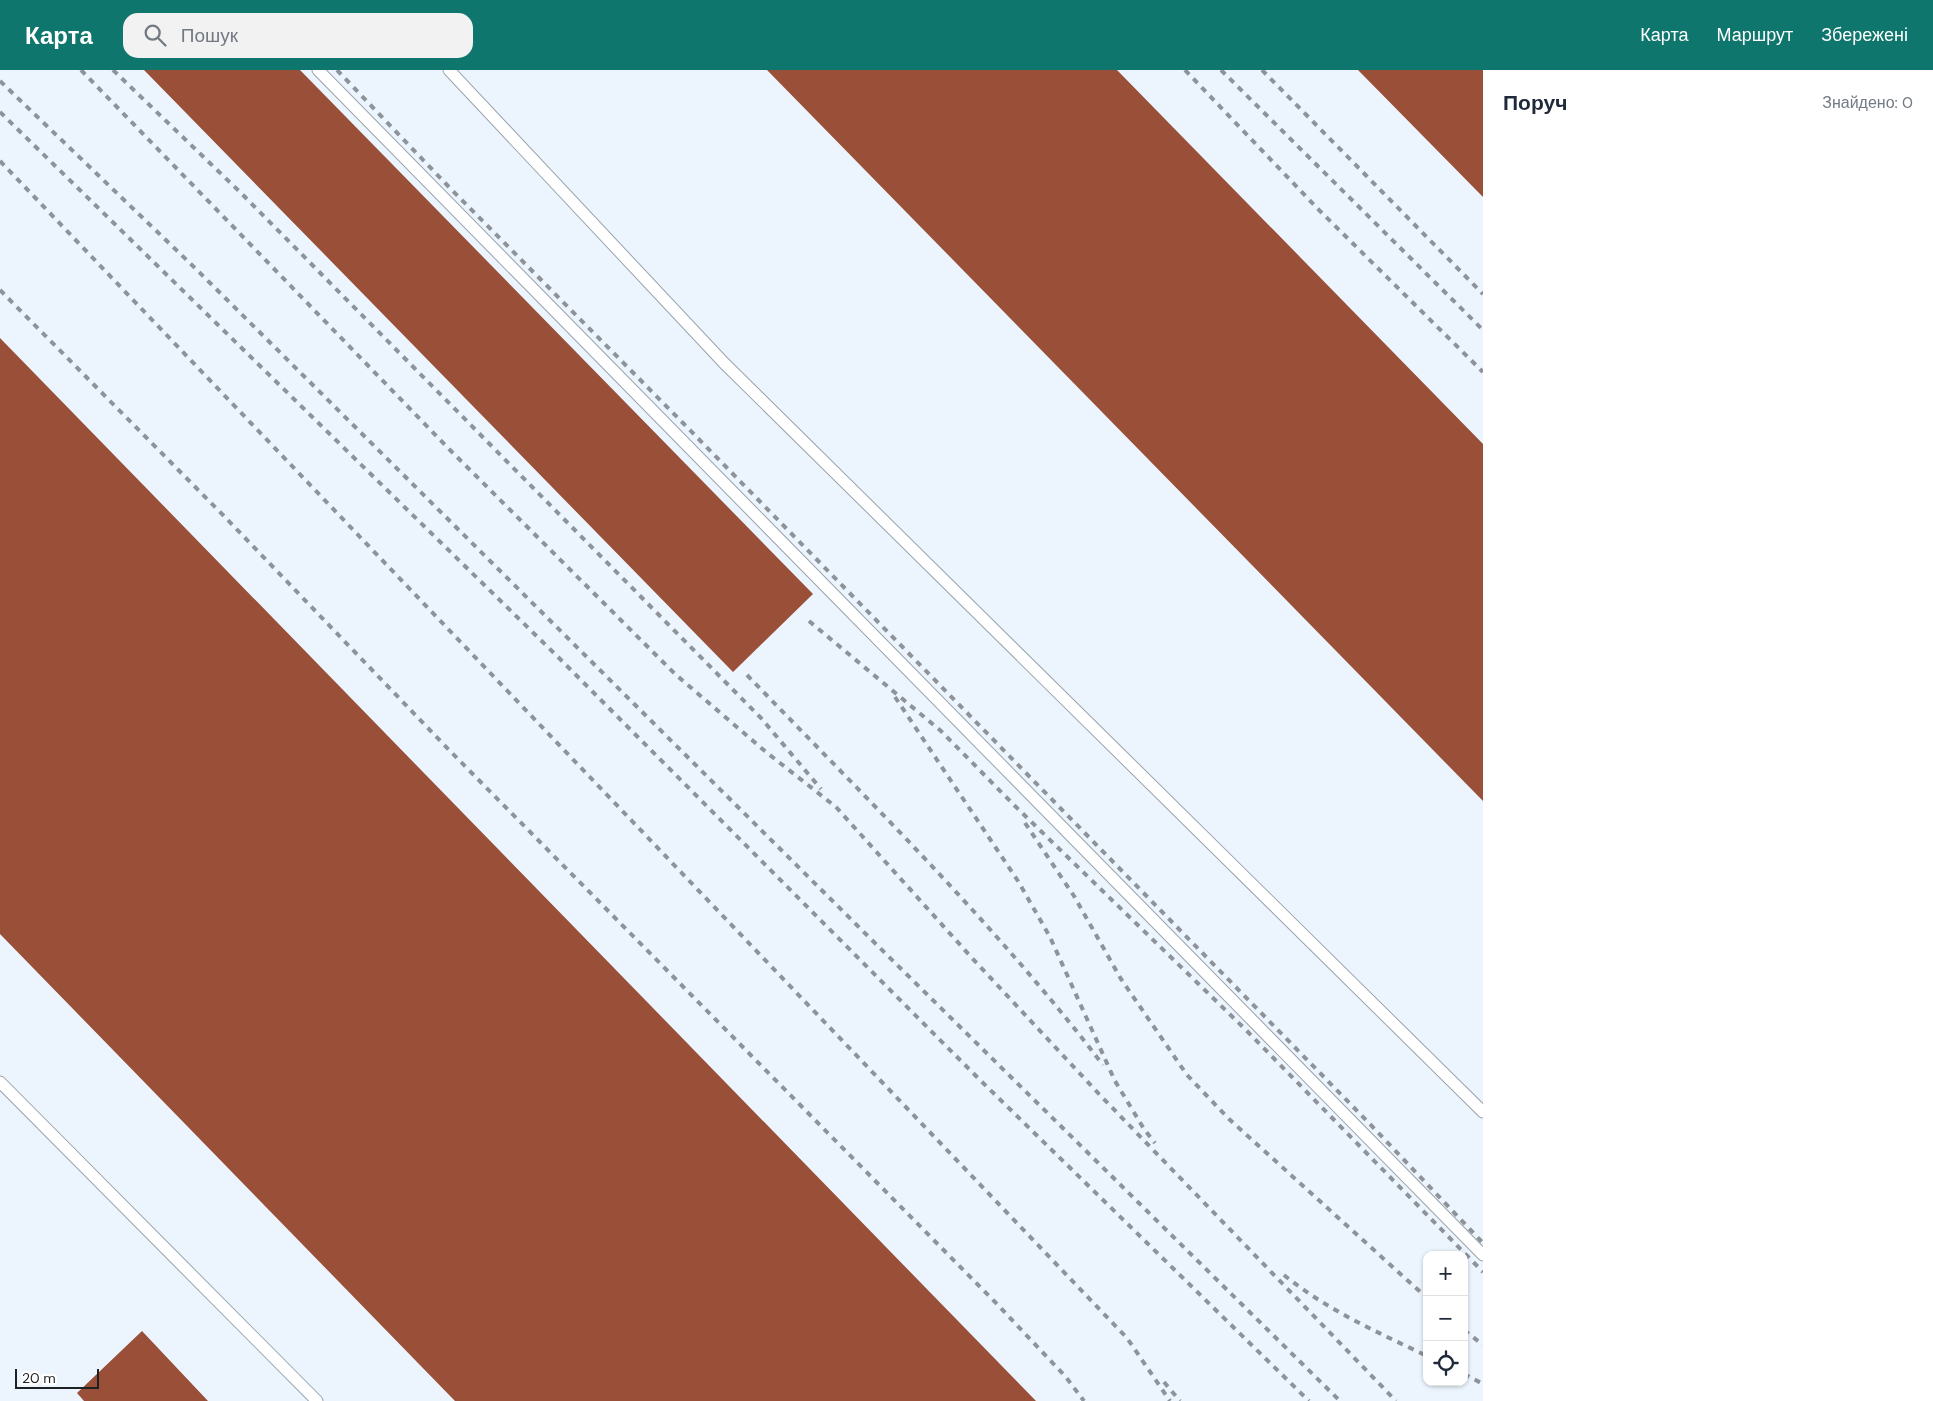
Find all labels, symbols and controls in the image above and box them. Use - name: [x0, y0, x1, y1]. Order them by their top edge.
- search box: [123, 13, 473, 58]
- text: Карта: [25, 20, 93, 51]
- icon: search: [141, 21, 169, 49]
- text: Пошук: [181, 23, 238, 48]
- text: Карта: [1640, 23, 1688, 47]
- text: Маршрут: [1716, 23, 1793, 47]
- text: Збережені: [1821, 23, 1908, 47]
- text: Поруч: [1503, 89, 1567, 117]
- text: Знайдено: 0: [1822, 92, 1913, 113]
- map controls: [1423, 1251, 1468, 1386]
- button: +: [1423, 1251, 1468, 1296]
- button: −: [1423, 1296, 1468, 1341]
- button: locate: [1423, 1341, 1468, 1386]
- scale bar: [15, 1366, 99, 1389]
- text: 20 m: [22, 1369, 56, 1387]

